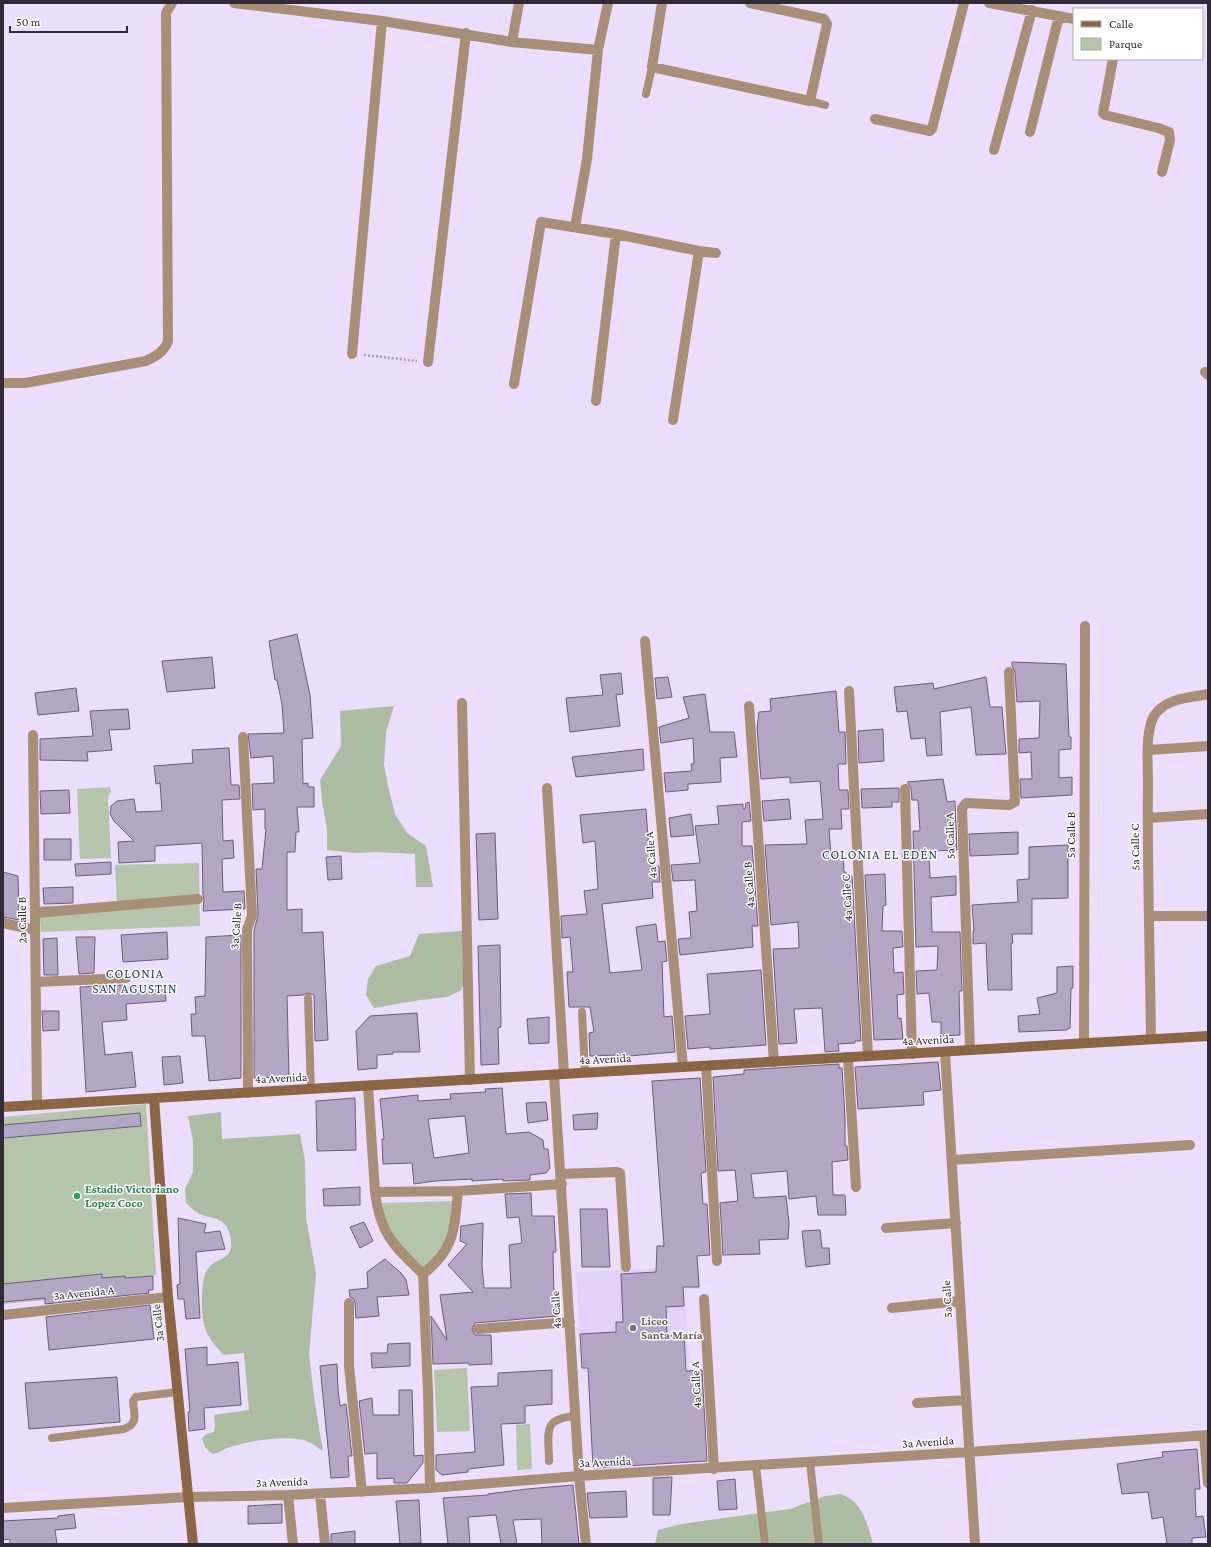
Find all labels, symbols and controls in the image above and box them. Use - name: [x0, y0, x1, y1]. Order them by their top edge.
- scale bar: [10, 8, 127, 34]
- legend: [1073, 8, 1203, 60]
- text: 50 m: [16, 15, 41, 29]
- text: Calle: [1109, 17, 1133, 31]
- text: Parque: [1109, 37, 1142, 51]
- street label: 5a Calle B: [1064, 811, 1078, 858]
- street label: 5a Calle A: [942, 812, 958, 860]
- street label: 5a Calle C: [1128, 823, 1142, 871]
- street label: 4a Calle A: [642, 831, 660, 879]
- district label: COLONIA EL EDÉN: [822, 847, 938, 862]
- street label: 4a Calle B: [740, 861, 758, 909]
- street label: 4a Calle C: [839, 874, 855, 922]
- street label: 2a Calle B: [15, 896, 29, 943]
- street label: 3a Calle B: [227, 902, 245, 950]
- district label: COLONIA SAN AGUSTIN: [92, 966, 178, 996]
- street label: 4a Avenida: [901, 1032, 955, 1048]
- street label: 4a Avenida: [578, 1051, 632, 1067]
- street label: 4a Avenida: [254, 1070, 308, 1086]
- place label: Estadio Victoriano Lopez Coco: [85, 1182, 179, 1210]
- marker: Estadio Victoriano Lopez Coco: [72, 1191, 82, 1201]
- street label: 5a Calle: [939, 1280, 955, 1318]
- street label: 3a Avenida A: [53, 1283, 115, 1303]
- street label: 4a Calle: [548, 1291, 564, 1329]
- street label: 3a Calle: [149, 1304, 167, 1342]
- place label: Liceo Santa María: [641, 1314, 703, 1342]
- marker: Liceo Santa María: [628, 1323, 638, 1333]
- street label: 4a Calle A: [688, 1361, 704, 1409]
- street label: 3a Avenida: [901, 1433, 955, 1451]
- street label: 3a Avenida: [579, 1454, 632, 1470]
- street label: 3a Avenida: [256, 1474, 309, 1490]

